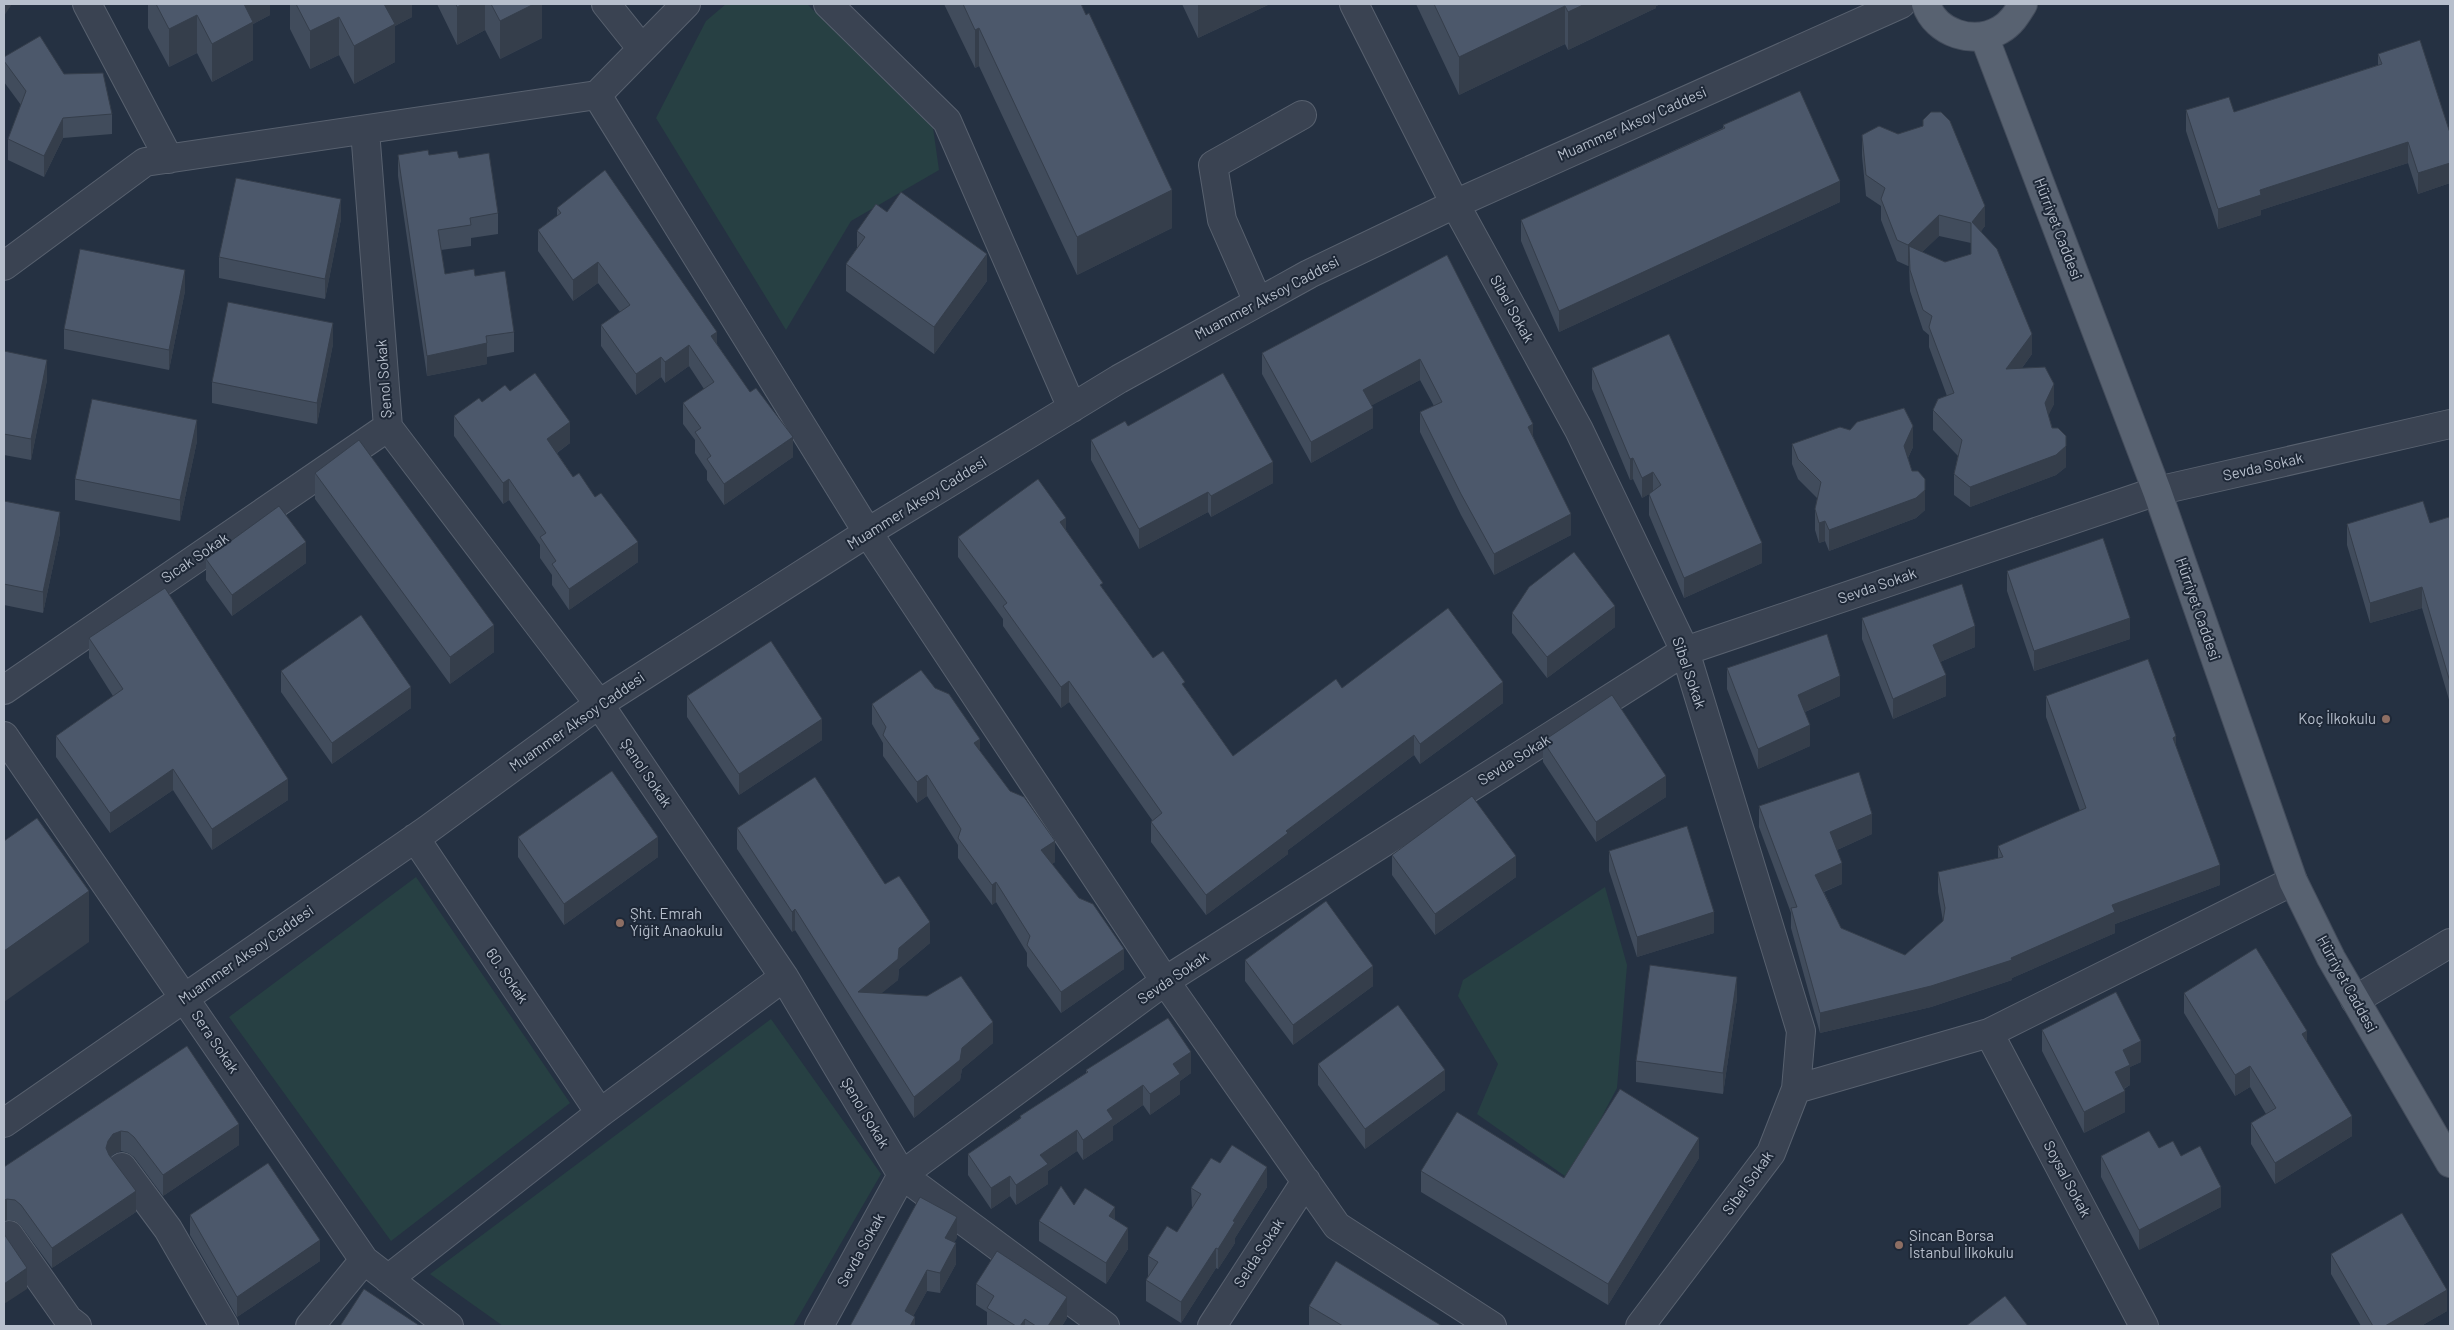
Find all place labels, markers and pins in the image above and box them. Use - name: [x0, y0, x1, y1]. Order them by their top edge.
- place label: Koç İlkokulu: [2298, 709, 2376, 727]
- marker: Koç İlkokulu: [2380, 713, 2392, 725]
- place label: Şht. Emrah Yiğit Anaokulu: [630, 904, 723, 939]
- marker: Şht. Emrah Yiğit Anaokulu: [614, 917, 626, 929]
- place label: Sincan Borsa İstanbul İlkokulu: [1909, 1226, 2014, 1261]
- marker: Sincan Borsa İstanbul İlkokulu: [1893, 1239, 1905, 1251]

